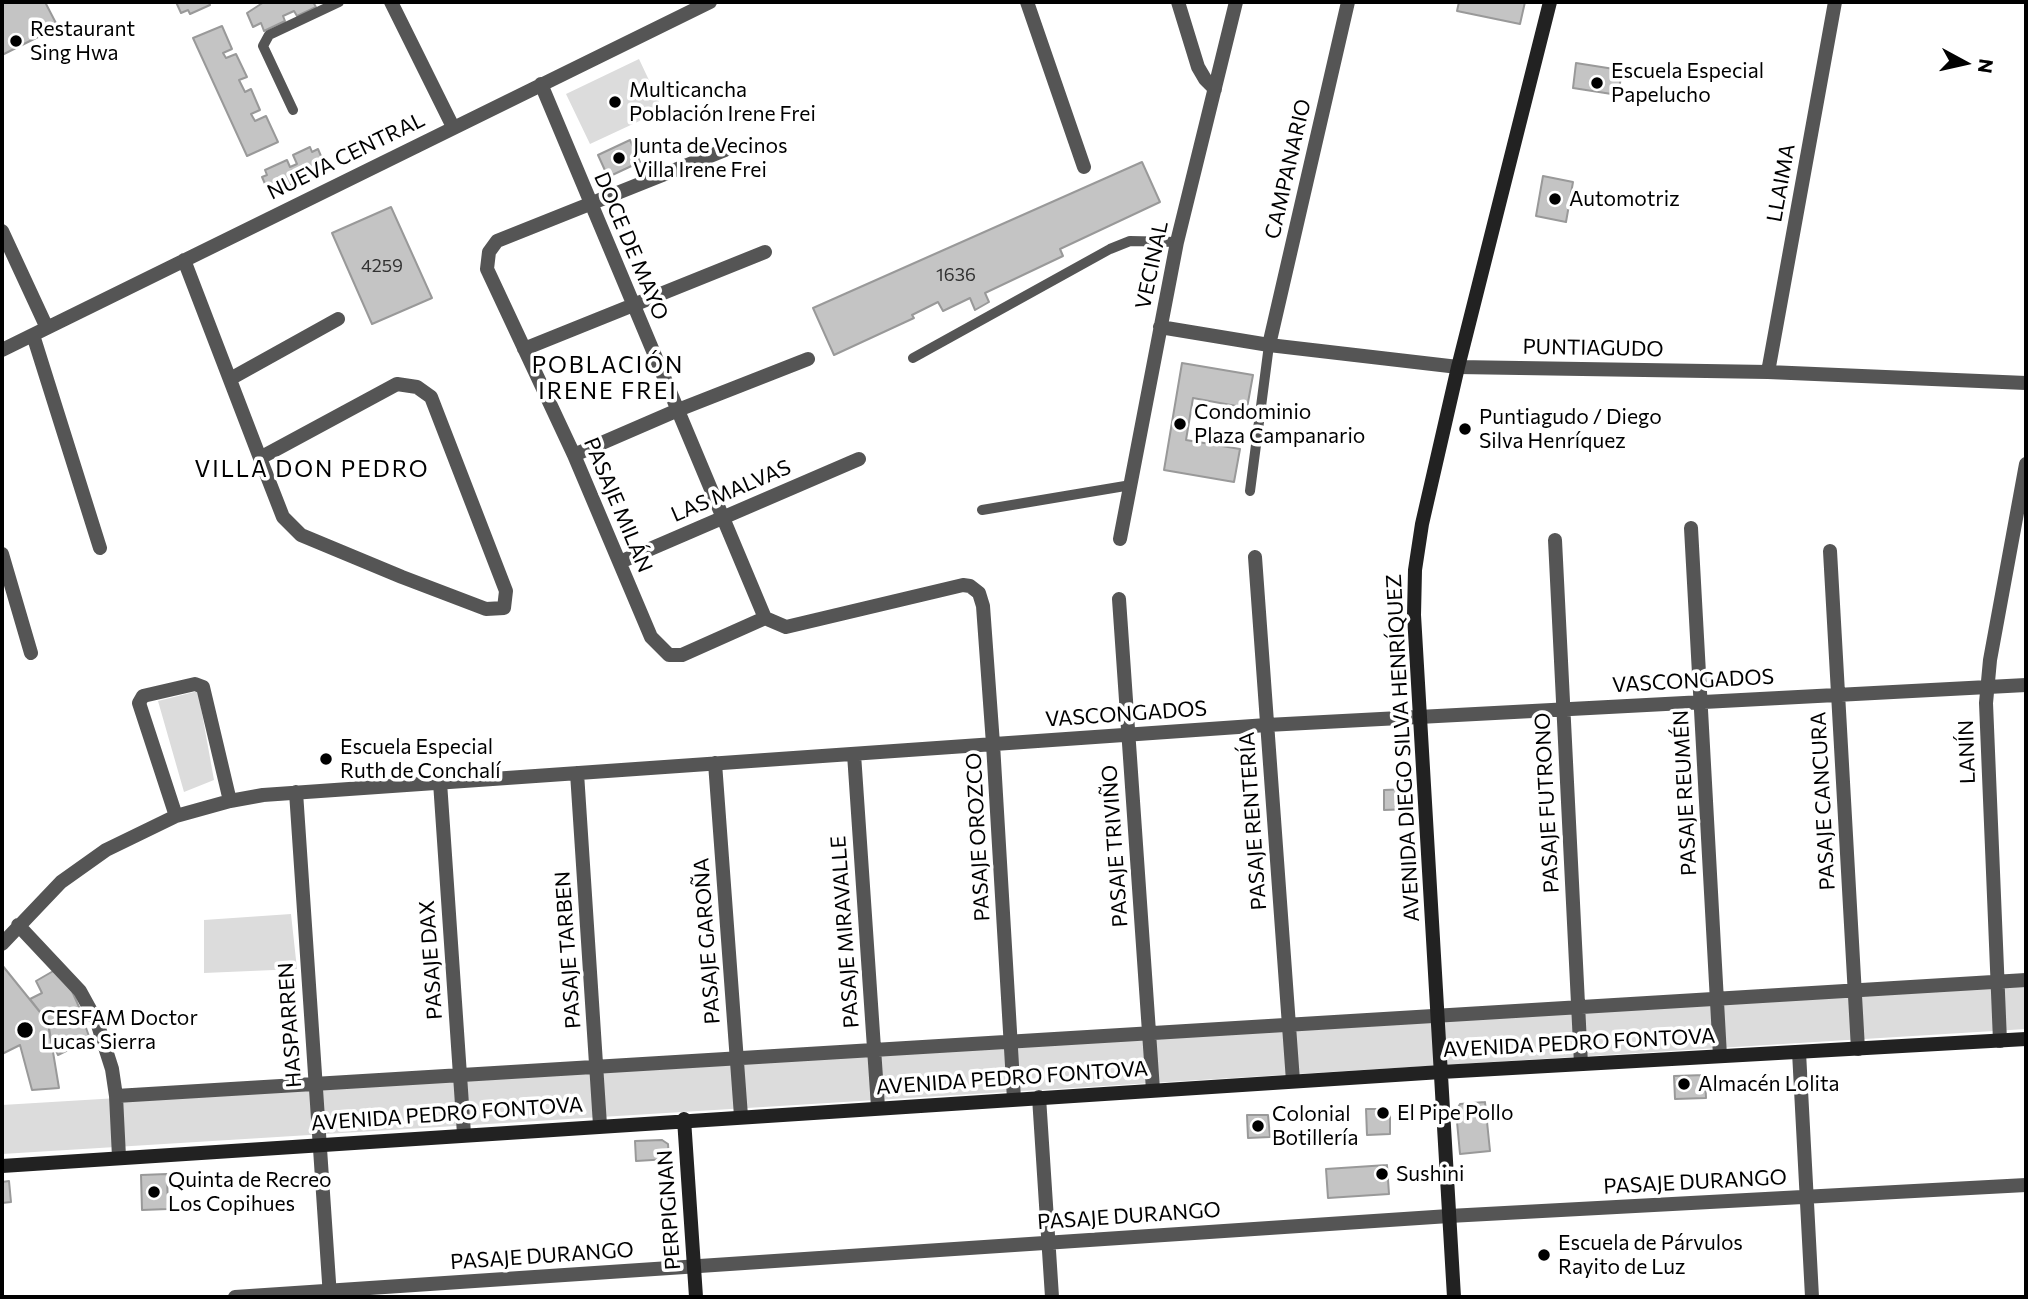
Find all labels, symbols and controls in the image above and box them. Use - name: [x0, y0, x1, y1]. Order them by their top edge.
- place label: Restaurant Sing Hwa: [30, 16, 135, 66]
- north arrow: [1930, 28, 2000, 98]
- marker: Restaurant Sing Hwa: [8, 33, 24, 49]
- text: N: [1974, 57, 1999, 75]
- place label: Escuela Especial Papelucho: [1611, 58, 1764, 108]
- marker: Escuela Especial Papelucho: [1589, 75, 1605, 91]
- place label: Multicancha Población Irene Frei: [629, 77, 816, 127]
- marker: Multicancha Población Irene Frei: [607, 94, 623, 110]
- street label: CAMPANARIO: [1260, 97, 1316, 241]
- street label: NUEVA CENTRAL: [263, 107, 429, 205]
- place label: Junta de Vecinos Villa Irene Frei: [633, 133, 787, 183]
- street label: LLAIMA: [1762, 142, 1800, 224]
- marker: Junta de Vecinos Villa Irene Frei: [611, 150, 627, 166]
- street label: DOCE DE MAYO: [588, 168, 674, 324]
- place label: Automotriz: [1569, 186, 1680, 212]
- marker: Automotriz: [1547, 191, 1563, 207]
- street label: VECINAL: [1130, 219, 1174, 311]
- house number: 4259: [361, 255, 403, 277]
- house number: 1636: [936, 264, 976, 286]
- street label: PUNTIAGUDO: [1522, 334, 1664, 362]
- district label: POBLACIÓN IRENE FREI: [533, 351, 683, 405]
- place label: Condominio Plaza Campanario: [1194, 399, 1365, 449]
- place label: Puntiagudo / Diego Silva Henríquez: [1479, 404, 1662, 454]
- marker: Condominio Plaza Campanario: [1172, 416, 1188, 432]
- marker: Puntiagudo / Diego Silva Henríquez: [1457, 421, 1473, 437]
- street label: PASAJE MILÁN: [578, 434, 658, 576]
- street label: LAS MALVAS: [667, 454, 795, 528]
- district label: VILLA DON PEDRO: [196, 455, 428, 483]
- street label: AVENIDA DIEGO SILVA HENRÍQUEZ: [1381, 573, 1425, 923]
- street label: VASCONGADOS: [1612, 664, 1774, 698]
- street label: VASCONGADOS: [1044, 696, 1208, 732]
- street label: PASAJE REUMÉN: [1668, 709, 1702, 877]
- street label: PASAJE CANCURA: [1806, 711, 1840, 891]
- street label: PASAJE FUTRONO: [1530, 712, 1564, 894]
- street label: LANÍN: [1953, 720, 1981, 784]
- street label: PASAJE RENTERÍA: [1234, 731, 1272, 911]
- place label: Escuela Especial Ruth de Conchalí: [340, 734, 501, 784]
- marker: Escuela Especial Ruth de Conchalí: [318, 751, 334, 767]
- street label: PASAJE OROZCO: [961, 752, 995, 922]
- street label: PASAJE TRIVIÑO: [1097, 764, 1133, 928]
- street label: PASAJE MIRAVALLE: [826, 835, 864, 1029]
- street label: PASAJE GAROÑA: [689, 857, 725, 1025]
- street label: PASAJE TARBEN: [550, 870, 586, 1030]
- street label: PASAJE DAX: [414, 899, 448, 1021]
- street label: HASPARREN: [273, 962, 307, 1088]
- place label: CESFAM Doctor Lucas Sierra: [41, 1005, 198, 1055]
- marker: CESFAM Doctor Lucas Sierra: [15, 1020, 35, 1040]
- street label: AVENIDA PEDRO FONTOVA: [1442, 1023, 1716, 1063]
- street label: AVENIDA PEDRO FONTOVA: [875, 1056, 1149, 1100]
- place label: Almacén Lolita: [1698, 1071, 1840, 1097]
- marker: Almacén Lolita: [1676, 1076, 1692, 1092]
- street label: AVENIDA PEDRO FONTOVA: [310, 1092, 584, 1136]
- place label: El Pipe Pollo: [1397, 1100, 1513, 1126]
- place label: Colonial Botillería: [1272, 1101, 1358, 1151]
- marker: El Pipe Pollo: [1375, 1105, 1391, 1121]
- marker: Colonial Botillería: [1250, 1118, 1266, 1134]
- street label: PERPIGNAN: [652, 1149, 686, 1271]
- place label: Sushini: [1396, 1161, 1464, 1187]
- street label: PASAJE DURANGO: [1603, 1165, 1787, 1199]
- marker: Sushini: [1374, 1166, 1390, 1182]
- place label: Quinta de Recreo Los Copihues: [168, 1167, 332, 1217]
- marker: Quinta de Recreo Los Copihues: [146, 1184, 162, 1200]
- street label: PASAJE DURANGO: [1036, 1197, 1222, 1235]
- place label: Escuela de Párvulos Rayito de Luz: [1558, 1230, 1743, 1280]
- street label: PASAJE DURANGO: [449, 1237, 635, 1275]
- marker: Escuela de Párvulos Rayito de Luz: [1536, 1247, 1552, 1263]

